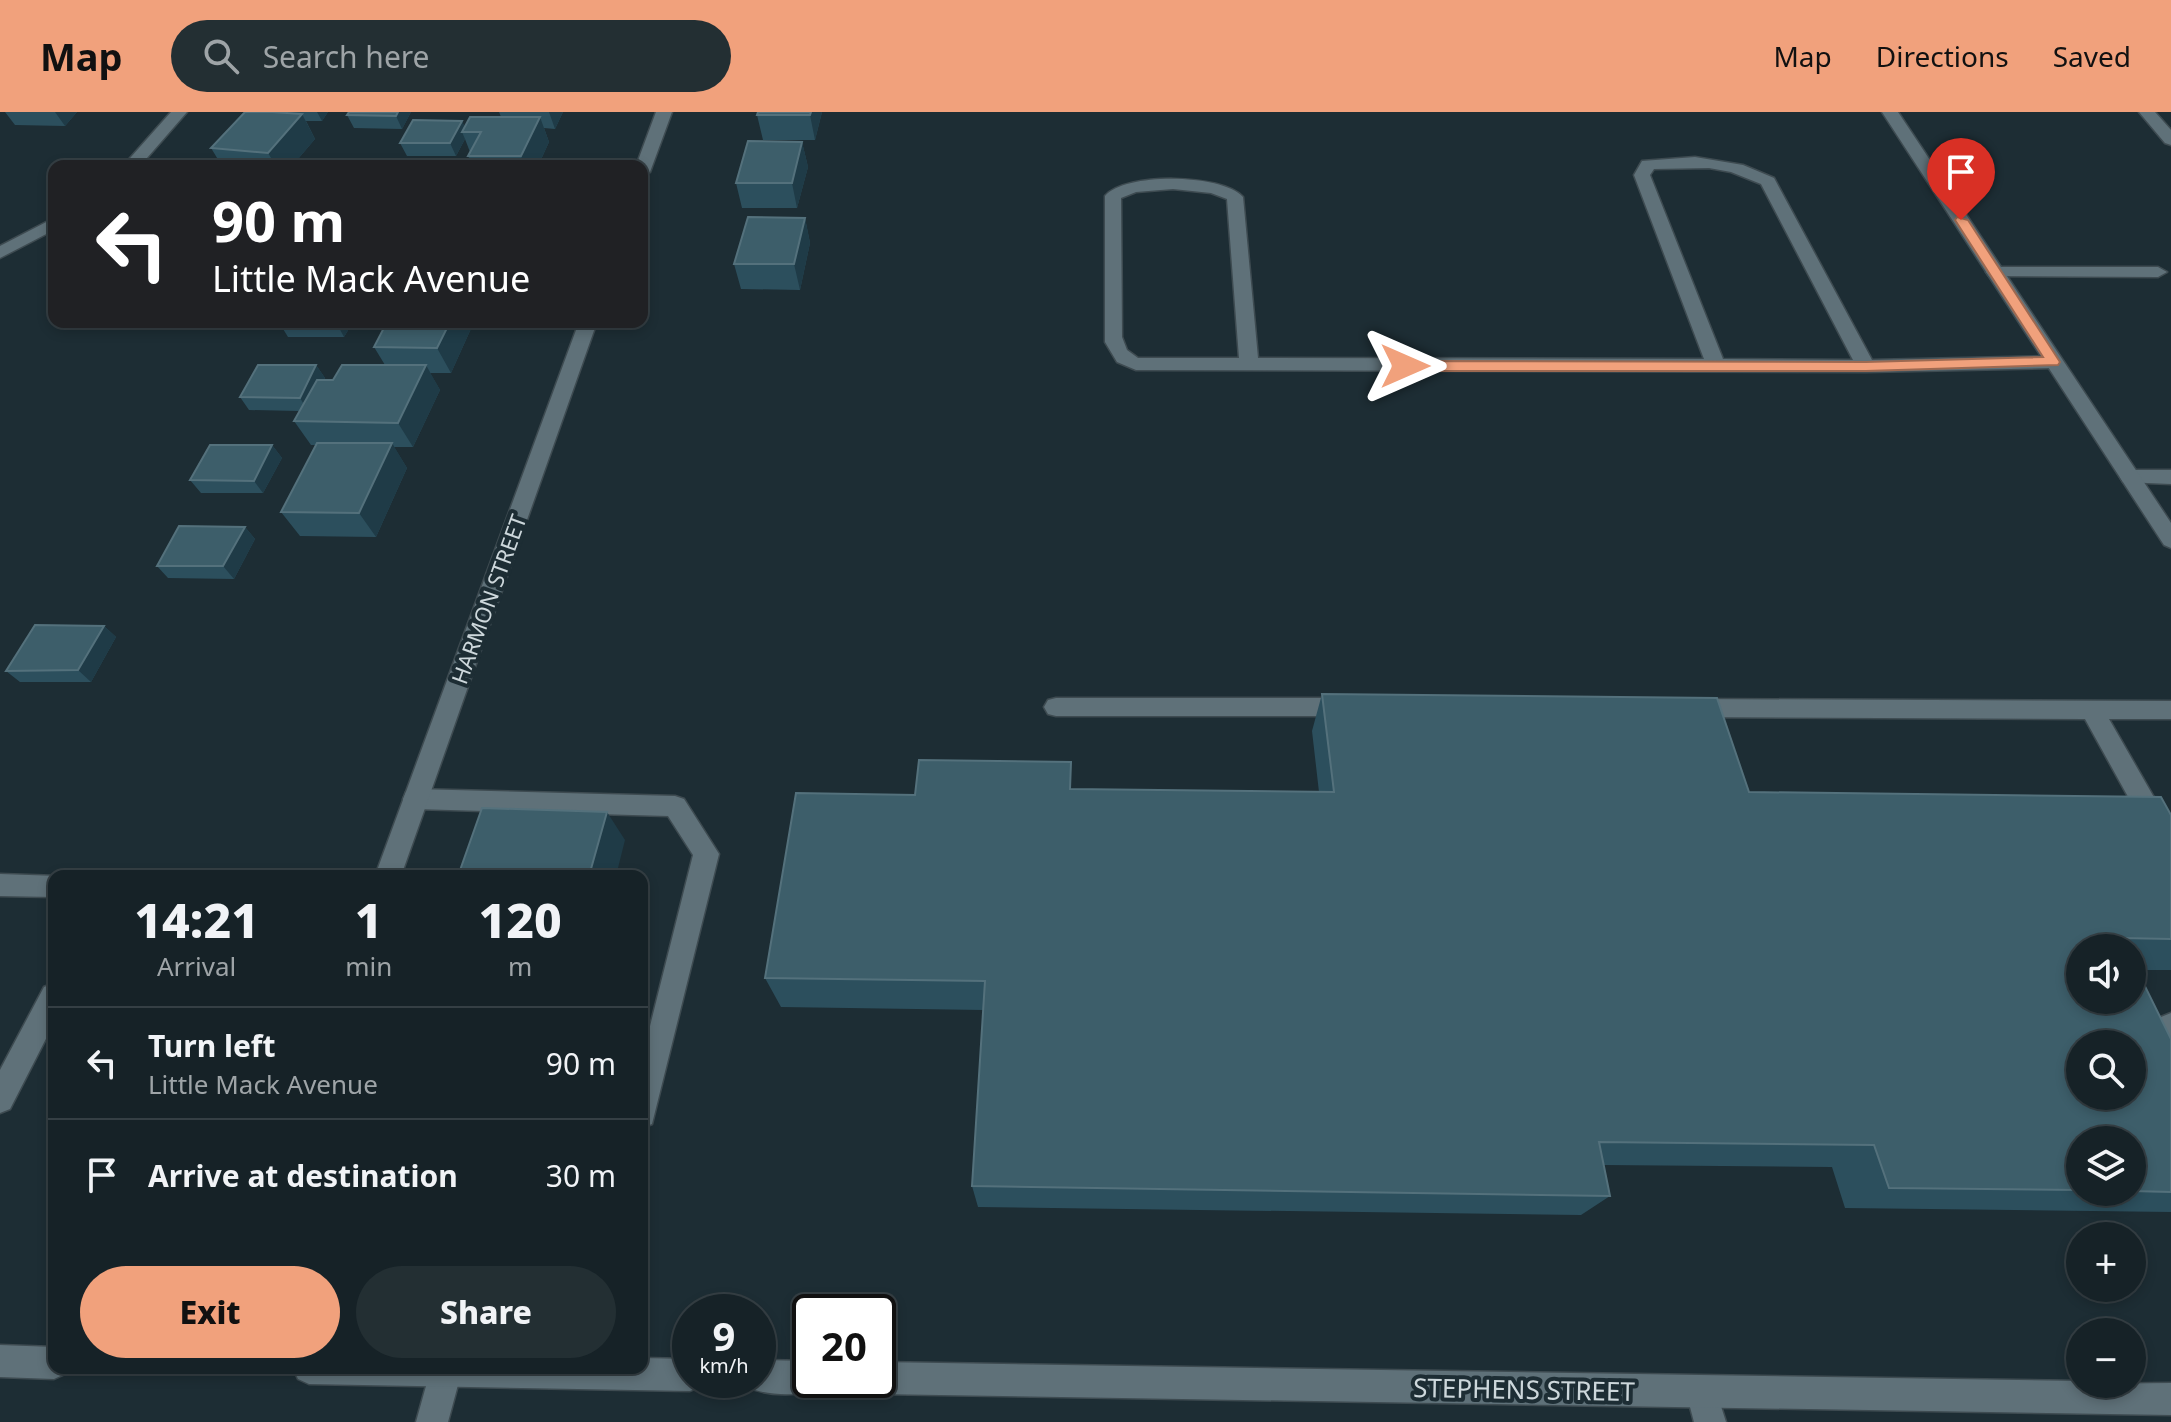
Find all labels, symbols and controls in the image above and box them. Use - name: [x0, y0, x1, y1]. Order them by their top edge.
- search box: [171, 20, 731, 92]
- text: Map: [40, 30, 123, 82]
- icon: search: [199, 34, 243, 78]
- text: Search here: [263, 36, 430, 77]
- text: Map: [1773, 37, 1832, 75]
- text: Directions: [1876, 37, 2009, 75]
- text: Saved: [2053, 37, 2131, 75]
- pin: [1927, 138, 1995, 220]
- icon: arrive: [1939, 150, 1983, 194]
- text: 90 m: [212, 182, 345, 258]
- icon: left: [80, 192, 184, 296]
- text: Little Mack Avenue: [212, 254, 530, 303]
- position arrow: [1363, 324, 1447, 408]
- street label: HARMON STREET: [443, 510, 533, 688]
- text: 14:21: [134, 887, 259, 952]
- text: 1: [355, 887, 383, 952]
- text: 120: [479, 887, 562, 952]
- map controls: [2066, 934, 2146, 1398]
- button: sound: [2066, 934, 2146, 1014]
- text: Arrival: [157, 948, 236, 984]
- text: min: [345, 948, 392, 984]
- text: m: [508, 948, 532, 984]
- text: Turn left: [148, 1025, 276, 1066]
- button: search: [2066, 1030, 2146, 1110]
- icon: left: [80, 1041, 124, 1085]
- text: 90 m: [546, 1043, 616, 1084]
- text: Little Mack Avenue: [148, 1066, 378, 1102]
- button: layers: [2066, 1126, 2146, 1206]
- icon: arrive: [80, 1153, 124, 1197]
- text: Arrive at destination: [148, 1155, 458, 1196]
- text: 30 m: [546, 1155, 616, 1196]
- button: +: [2066, 1222, 2146, 1302]
- button: Exit: [80, 1266, 340, 1358]
- button: Share: [356, 1266, 616, 1358]
- speed limit sign: 20: [792, 1294, 896, 1398]
- text: 9: [713, 1308, 735, 1363]
- button: −: [2066, 1318, 2146, 1398]
- text: km/h: [699, 1352, 749, 1379]
- street label: STEPHENS STREET: [1413, 1369, 1636, 1409]

